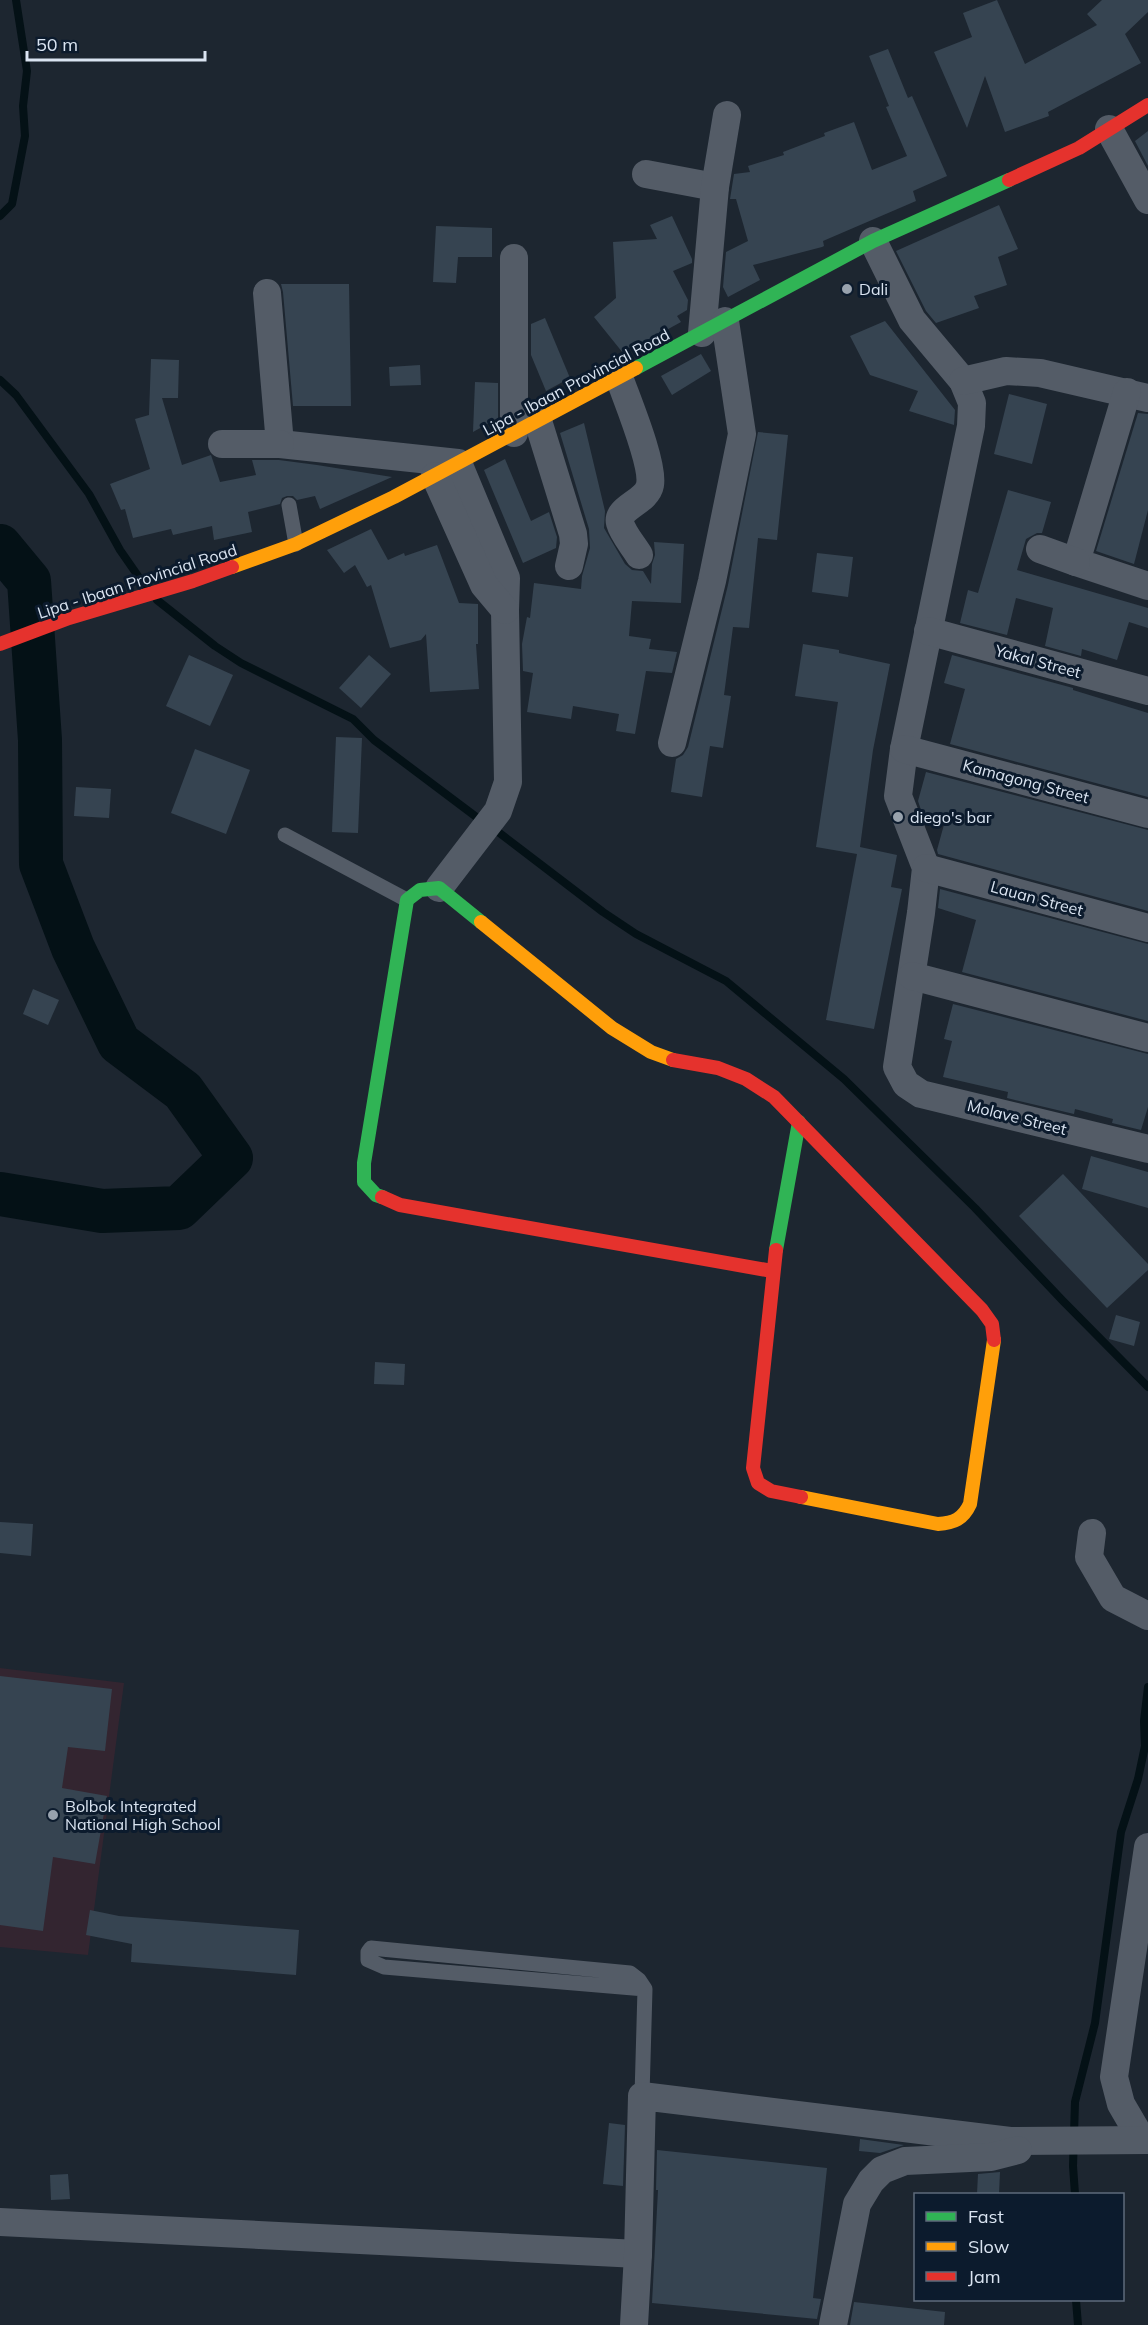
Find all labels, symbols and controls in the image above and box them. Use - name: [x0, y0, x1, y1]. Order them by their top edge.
- scale bar: [27, 24, 206, 62]
- text: 50 m: [36, 33, 78, 56]
- place label: Dali: [859, 279, 888, 299]
- marker: Dali: [840, 282, 854, 296]
- street label: Lipa - Ibaan Provincial Road: [479, 324, 673, 440]
- street label: Lipa - Ibaan Provincial Road: [35, 539, 239, 623]
- street label: Yakal Street: [992, 640, 1084, 682]
- street label: Kamagong Street: [961, 755, 1092, 808]
- place label: diego's bar: [910, 807, 992, 827]
- marker: diego's bar: [891, 810, 905, 824]
- street label: Lauan Street: [989, 876, 1086, 920]
- street label: Molave Street: [965, 1095, 1069, 1139]
- place label: Bolbok Integrated National High School: [65, 1796, 221, 1834]
- marker: Bolbok Integrated National High School: [46, 1808, 60, 1822]
- legend: [914, 2193, 1124, 2301]
- text: Fast: [968, 2205, 1004, 2228]
- text: Slow: [968, 2235, 1010, 2258]
- text: Jam: [968, 2265, 1001, 2288]

